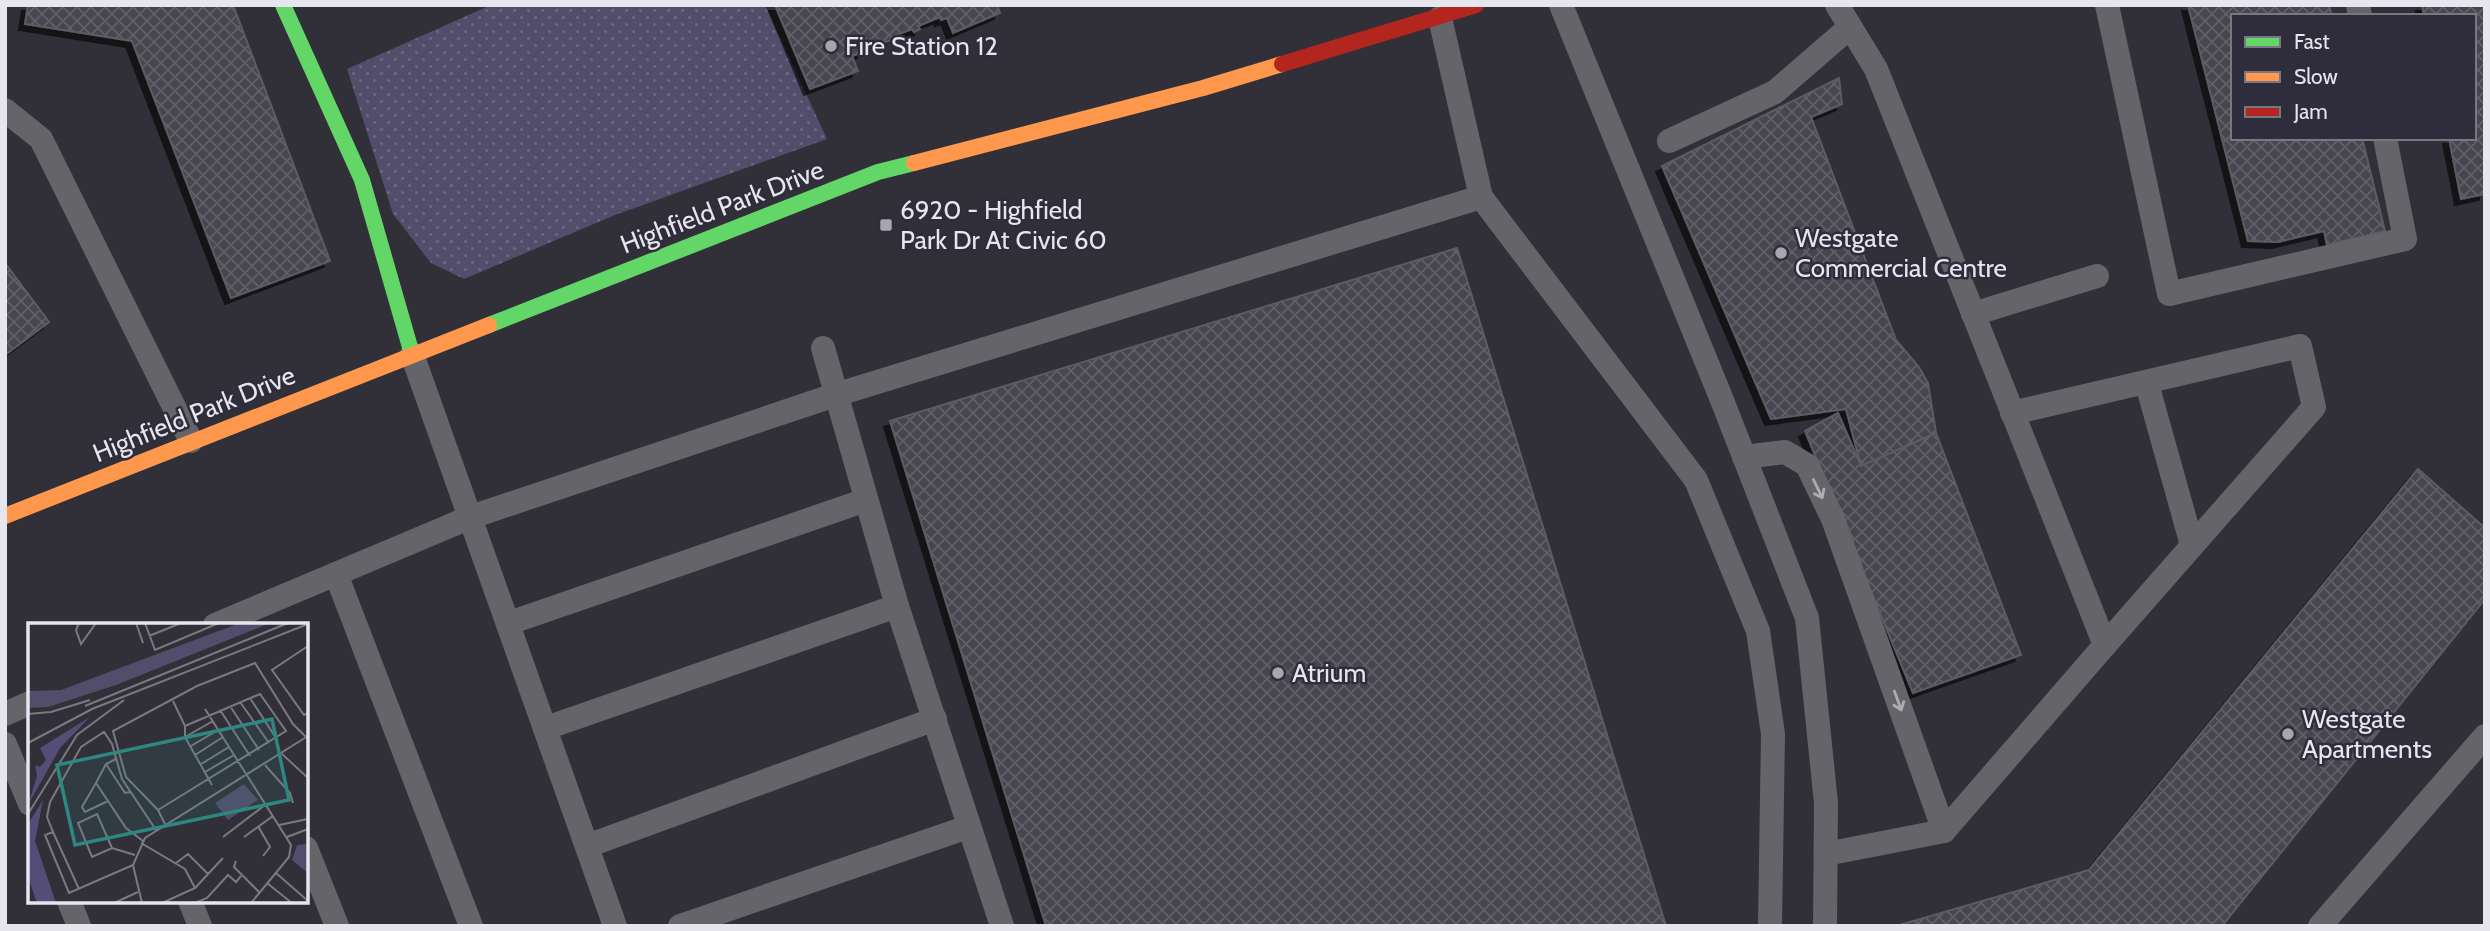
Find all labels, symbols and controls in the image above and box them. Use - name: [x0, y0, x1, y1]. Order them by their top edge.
- legend: [2231, 14, 2476, 140]
- text: Fast: [2294, 29, 2330, 54]
- place label: Fire Station 12: [845, 30, 998, 62]
- marker: Fire Station 12: [823, 38, 839, 54]
- text: Slow: [2294, 64, 2338, 89]
- text: Jam: [2293, 99, 2328, 124]
- street label: Highfield Park Drive: [616, 153, 828, 261]
- place label: 6920 - Highfield Park Dr At Civic 60: [900, 194, 1107, 256]
- marker: 6920 - Highfield Park Dr At Civic 60: [878, 217, 894, 233]
- place label: Westgate Commercial Centre: [1795, 222, 2007, 284]
- marker: Westgate Commercial Centre: [1773, 245, 1789, 261]
- street label: Highfield Park Drive: [88, 359, 300, 469]
- one-way arrow: [1812, 478, 1826, 499]
- inset map: [28, 623, 308, 903]
- place label: Atrium: [1292, 657, 1366, 689]
- marker: Atrium: [1270, 665, 1286, 681]
- one-way arrow: [1893, 690, 1905, 712]
- place label: Westgate Apartments: [2302, 703, 2432, 765]
- marker: Westgate Apartments: [2280, 726, 2296, 742]

